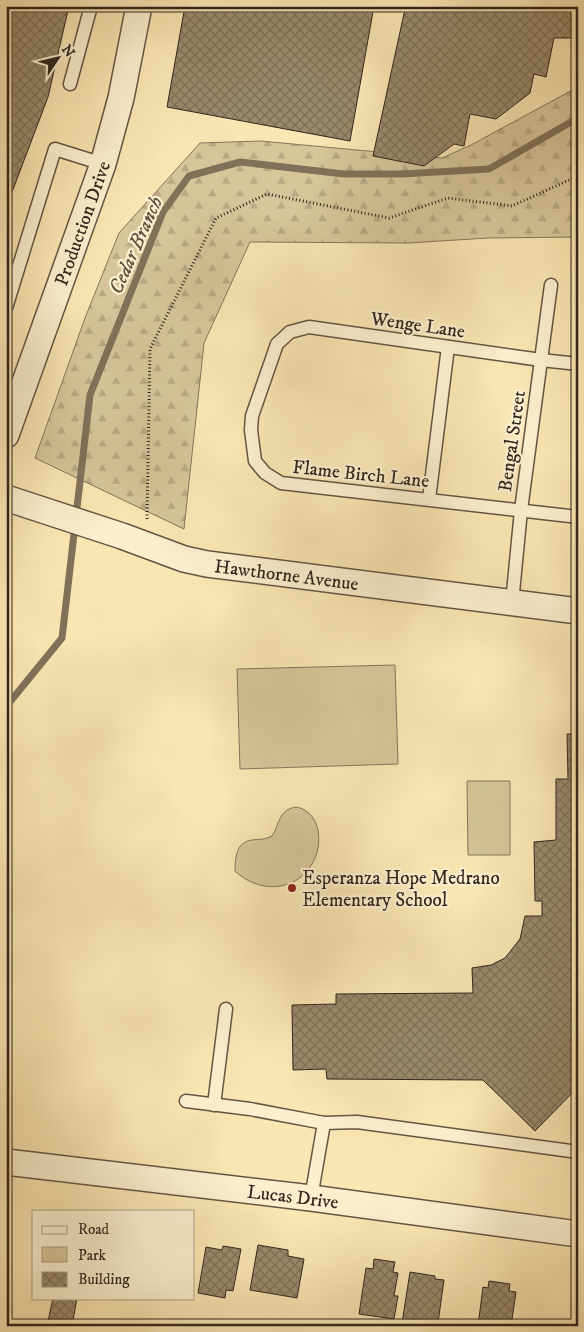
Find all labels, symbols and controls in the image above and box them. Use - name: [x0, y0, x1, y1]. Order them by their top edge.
- north arrow: [32, 32, 82, 82]
- text: N: [57, 41, 79, 61]
- street label: Production Drive: [50, 158, 116, 289]
- water label: Cedar Branch: [104, 193, 169, 298]
- street label: Wenge Lane: [368, 307, 467, 343]
- street label: Bengal Street: [494, 389, 531, 493]
- street label: Flame Birch Lane: [291, 456, 430, 493]
- street label: Hawthorne Avenue: [213, 555, 360, 596]
- place label: Esperanza Hope Medrano Elementary School: [302, 867, 500, 912]
- marker: Esperanza Hope Medrano Elementary School: [286, 882, 298, 894]
- street label: Lucas Drive: [246, 1181, 340, 1215]
- legend: [32, 1210, 195, 1300]
- text: Road: [78, 1220, 110, 1239]
- text: Park: [78, 1246, 107, 1265]
- text: Building: [78, 1270, 130, 1289]

